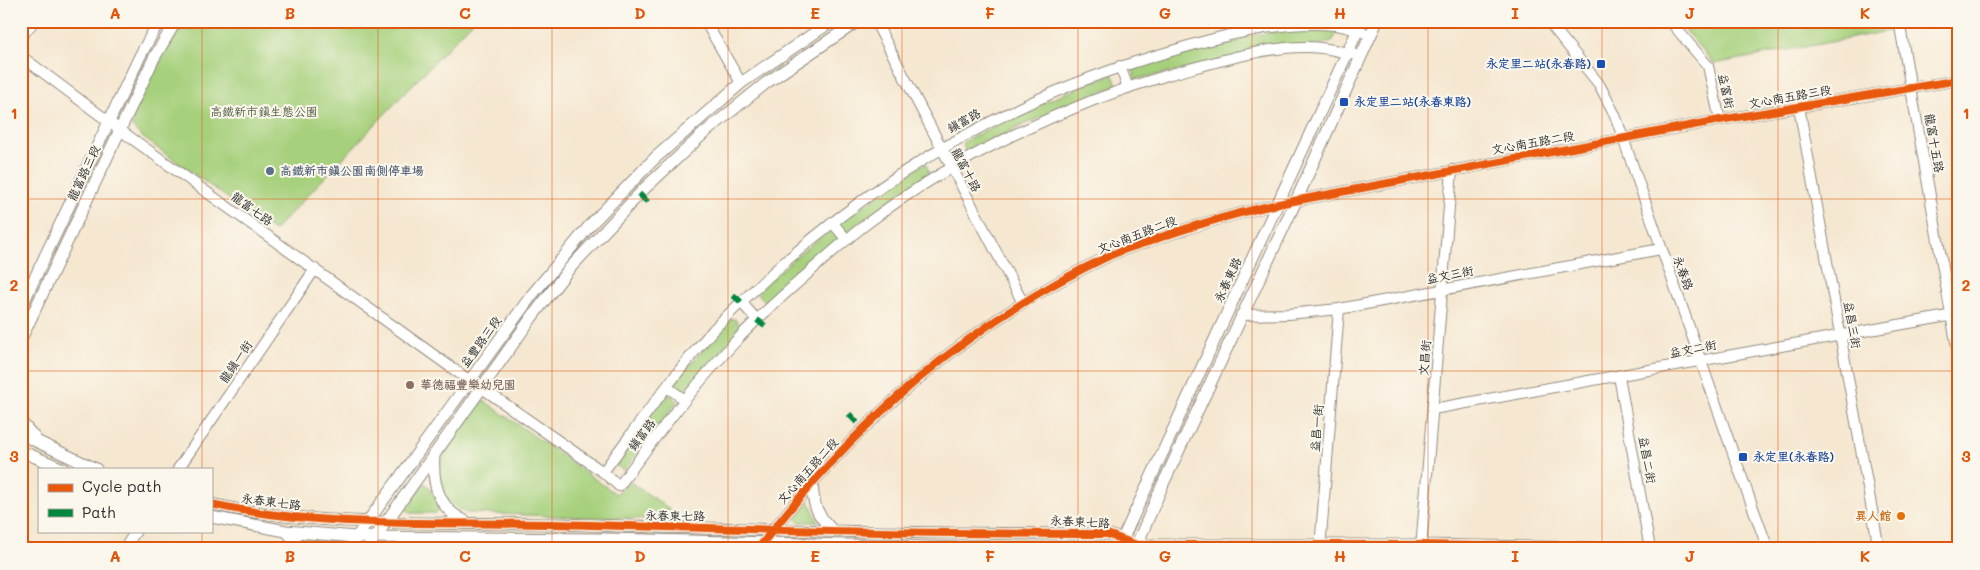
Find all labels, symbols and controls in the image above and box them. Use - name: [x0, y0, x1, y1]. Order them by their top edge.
- text: A: [109, 2, 121, 23]
- text: B: [285, 2, 295, 23]
- text: C: [459, 2, 471, 23]
- text: D: [634, 2, 646, 23]
- text: E: [810, 2, 820, 23]
- text: F: [985, 2, 995, 23]
- text: G: [1159, 2, 1171, 23]
- text: H: [1334, 2, 1346, 23]
- text: I: [1511, 2, 1519, 23]
- text: J: [1685, 2, 1695, 23]
- text: K: [1860, 2, 1870, 23]
- place label: 永定里二站(永春路): [1486, 55, 1591, 71]
- marker: 永定里二站(永春路): [1595, 58, 1607, 70]
- street label: 益富街: [1715, 72, 1739, 110]
- street label: 文心南五路三段: [1747, 81, 1833, 111]
- place label: 永定里二站(永春東路): [1354, 93, 1471, 109]
- marker: 永定里二站(永春東路): [1338, 96, 1350, 108]
- text: 1: [10, 102, 18, 123]
- text: 1: [1962, 102, 1970, 123]
- park label: 高鐵新市鎮生態公園: [210, 103, 318, 119]
- street label: 鎮富路: [944, 104, 983, 136]
- street label: 龍富十五路: [1922, 112, 1948, 174]
- street label: 文心南五路二段: [1490, 127, 1576, 157]
- street label: 龍富路三段: [63, 142, 103, 203]
- street label: 龍富十路: [949, 145, 985, 194]
- place label: 高鐵新市鎮公園南側停車場: [280, 162, 424, 178]
- marker: 高鐵新市鎮公園南側停車場: [264, 165, 276, 177]
- street label: 龍富七路: [228, 188, 277, 229]
- street label: 文心南五路二段: [1095, 212, 1179, 257]
- street label: 永春路: [1670, 253, 1698, 292]
- street label: 永春東路: [1210, 254, 1244, 305]
- street label: 益文三街: [1425, 262, 1475, 286]
- text: 2: [10, 274, 19, 295]
- text: 2: [1962, 274, 1971, 295]
- street label: 益昌三街: [1841, 300, 1865, 350]
- street label: 益豐路三段: [456, 312, 504, 370]
- street label: 益文二街: [1668, 336, 1718, 360]
- street label: 龍鎮一街: [215, 337, 255, 386]
- street label: 文昌街: [1414, 339, 1434, 377]
- place label: 華德福豐樂幼兒園: [420, 376, 516, 392]
- marker: 華德福豐樂幼兒園: [404, 379, 416, 391]
- street label: 益昌一街: [1306, 403, 1326, 453]
- street label: 鎮富路: [624, 415, 658, 454]
- street label: 文心南五路二段: [773, 434, 841, 507]
- street label: 益昌二街: [1636, 435, 1660, 485]
- text: 3: [9, 445, 19, 466]
- text: 3: [1961, 445, 1971, 466]
- place label: 永定里(永春路): [1753, 448, 1834, 464]
- marker: 永定里(永春路): [1737, 451, 1749, 463]
- legend: [38, 468, 212, 532]
- text: Cycle path: [82, 476, 161, 496]
- street label: 永春東七路: [240, 489, 302, 513]
- text: Path: [82, 502, 116, 522]
- street label: 永春東七路: [645, 506, 705, 524]
- place label: 異人館: [1855, 507, 1892, 523]
- marker: 異人館: [1895, 510, 1907, 522]
- street label: 永春東七路: [1050, 511, 1110, 531]
- text: A: [109, 545, 121, 566]
- text: B: [285, 545, 295, 566]
- text: C: [459, 545, 471, 566]
- text: D: [634, 545, 646, 566]
- text: E: [810, 545, 820, 566]
- text: F: [985, 545, 995, 566]
- text: G: [1159, 545, 1171, 566]
- text: H: [1334, 545, 1346, 566]
- text: I: [1511, 545, 1519, 566]
- text: J: [1685, 545, 1695, 566]
- text: K: [1860, 545, 1870, 566]

